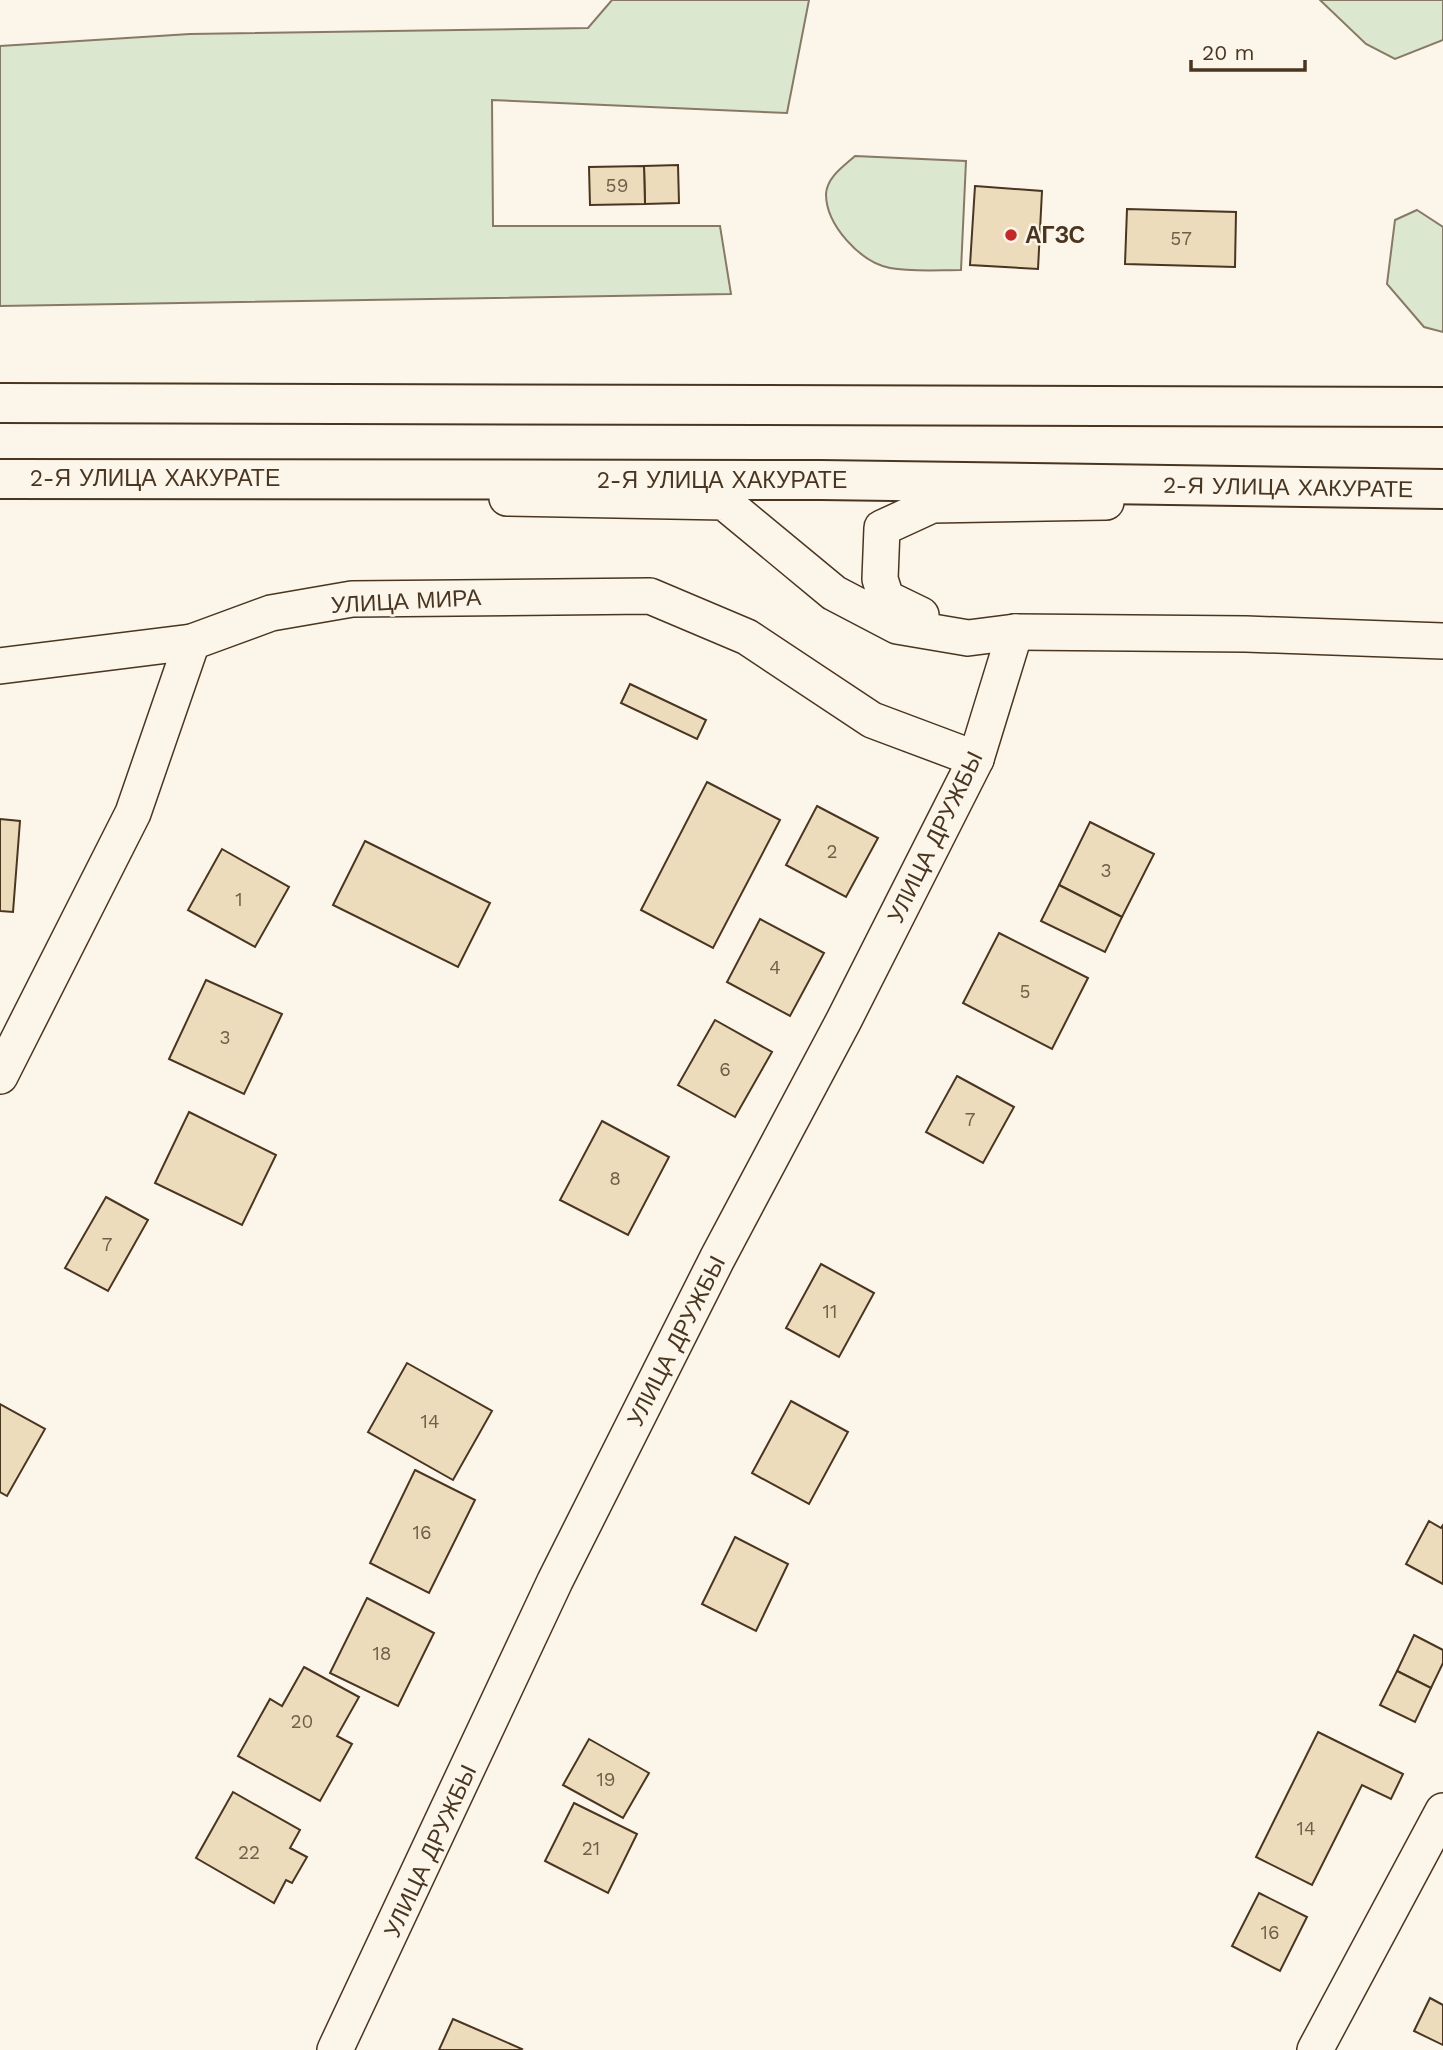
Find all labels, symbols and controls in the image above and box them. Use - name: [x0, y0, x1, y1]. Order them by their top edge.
- scale bar: [1191, 28, 1305, 72]
- text: 20 m: [1202, 40, 1254, 65]
- house number: 59: [606, 174, 628, 197]
- place label: АГЗС: [1025, 222, 1085, 249]
- marker: АГЗС: [1003, 227, 1019, 243]
- house number: 57: [1170, 227, 1192, 250]
- street label: 2-Я УЛИЦА ХАКУРАТЕ: [30, 465, 280, 492]
- street label: 2-Я УЛИЦА ХАКУРАТЕ: [597, 467, 847, 494]
- street label: 2-Я УЛИЦА ХАКУРАТЕ: [1163, 472, 1413, 503]
- street label: УЛИЦА МИРА: [330, 584, 483, 619]
- street label: УЛИЦА ДРУЖБЫ: [882, 747, 989, 927]
- house number: 2: [826, 840, 838, 863]
- house number: 3: [1100, 859, 1112, 882]
- house number: 1: [235, 888, 243, 911]
- house number: 4: [769, 956, 781, 979]
- house number: 5: [1019, 980, 1031, 1003]
- house number: 3: [219, 1026, 231, 1049]
- house number: 6: [719, 1058, 731, 1081]
- house number: 7: [965, 1108, 975, 1131]
- house number: 8: [609, 1167, 621, 1190]
- house number: 7: [102, 1233, 112, 1256]
- street label: УЛИЦА ДРУЖБЫ: [622, 1252, 731, 1431]
- house number: 11: [823, 1300, 837, 1323]
- house number: 14: [420, 1410, 440, 1433]
- house number: 16: [413, 1521, 431, 1544]
- house number: 18: [372, 1642, 392, 1665]
- house number: 20: [291, 1710, 313, 1733]
- street label: УЛИЦА ДРУЖБЫ: [379, 1761, 482, 1942]
- house number: 19: [596, 1768, 616, 1791]
- house number: 14: [1296, 1817, 1316, 1840]
- house number: 21: [582, 1837, 600, 1860]
- house number: 22: [238, 1841, 260, 1864]
- house number: 16: [1261, 1921, 1279, 1944]

